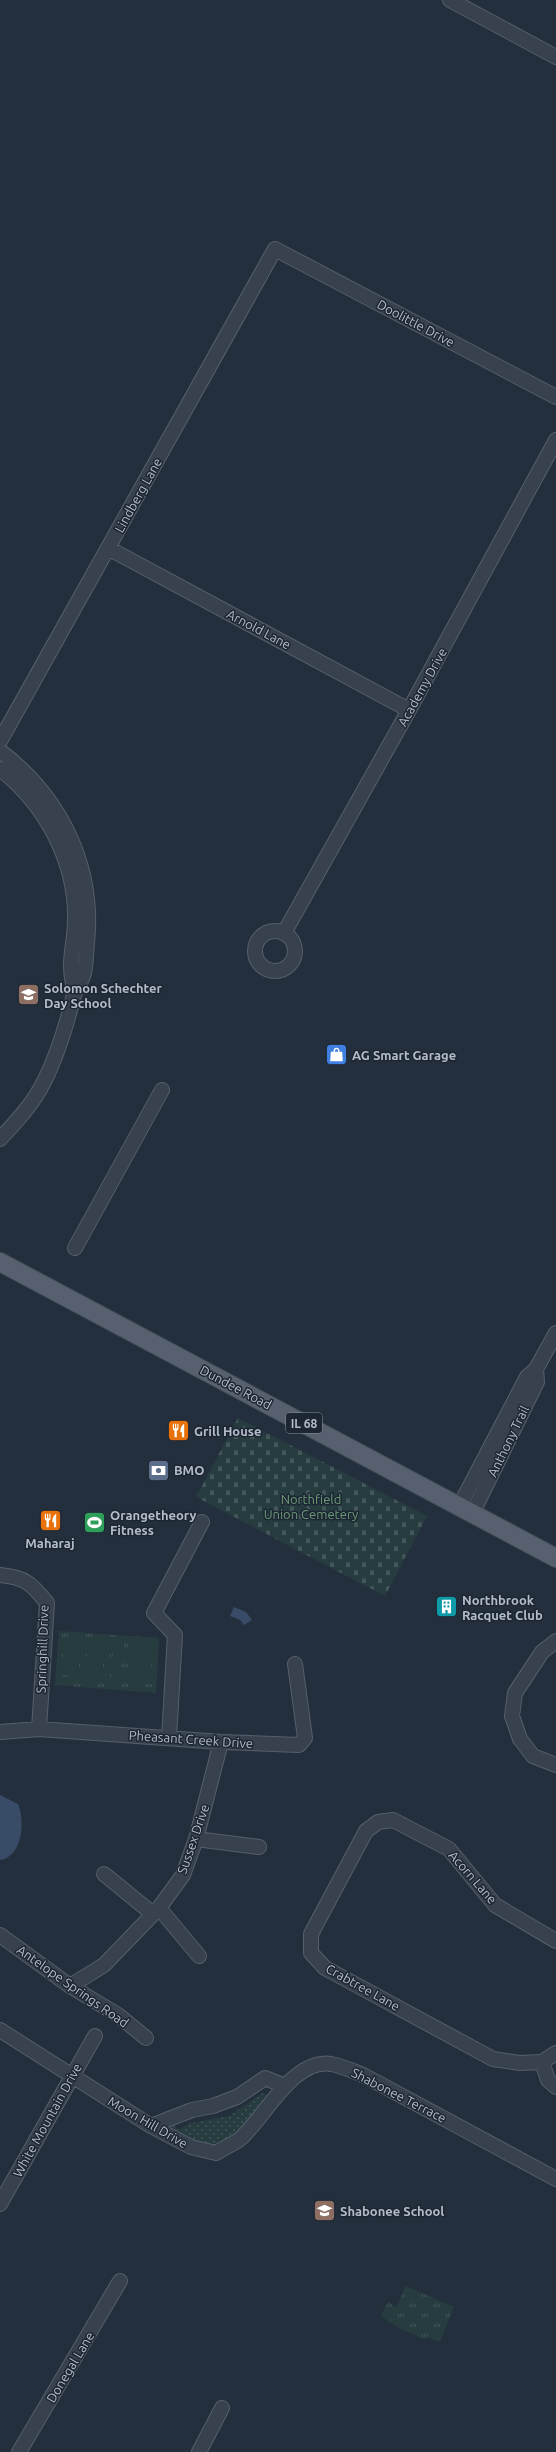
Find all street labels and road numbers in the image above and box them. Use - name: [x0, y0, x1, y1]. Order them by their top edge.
- street label: Doolittle Drive: [375, 297, 457, 349]
- street label: Lindberg Lane: [112, 455, 164, 535]
- street label: Arnold Lane: [225, 606, 293, 652]
- street label: Academy Drive: [395, 646, 449, 728]
- street label: Dundee Road: [198, 1362, 274, 1412]
- street label: Anthony Trail: [485, 1403, 532, 1479]
- road number: IL 68: [286, 1413, 322, 1433]
- street label: Springhill Drive: [33, 1605, 51, 1693]
- street label: Pheasant Creek Drive: [128, 1728, 254, 1750]
- street label: Sussex Drive: [175, 1802, 211, 1876]
- street label: Acorn Lane: [446, 1848, 500, 1906]
- street label: Antelope Springs Road: [15, 1942, 131, 2030]
- street label: Crabtree Lane: [324, 1961, 402, 2013]
- street label: White Mountain Drive: [10, 2061, 84, 2179]
- street label: Shabonee Terrace: [349, 2065, 449, 2125]
- street label: Moon Hill Drive: [106, 2094, 190, 2150]
- street label: Donegal Lane: [43, 2329, 97, 2405]

